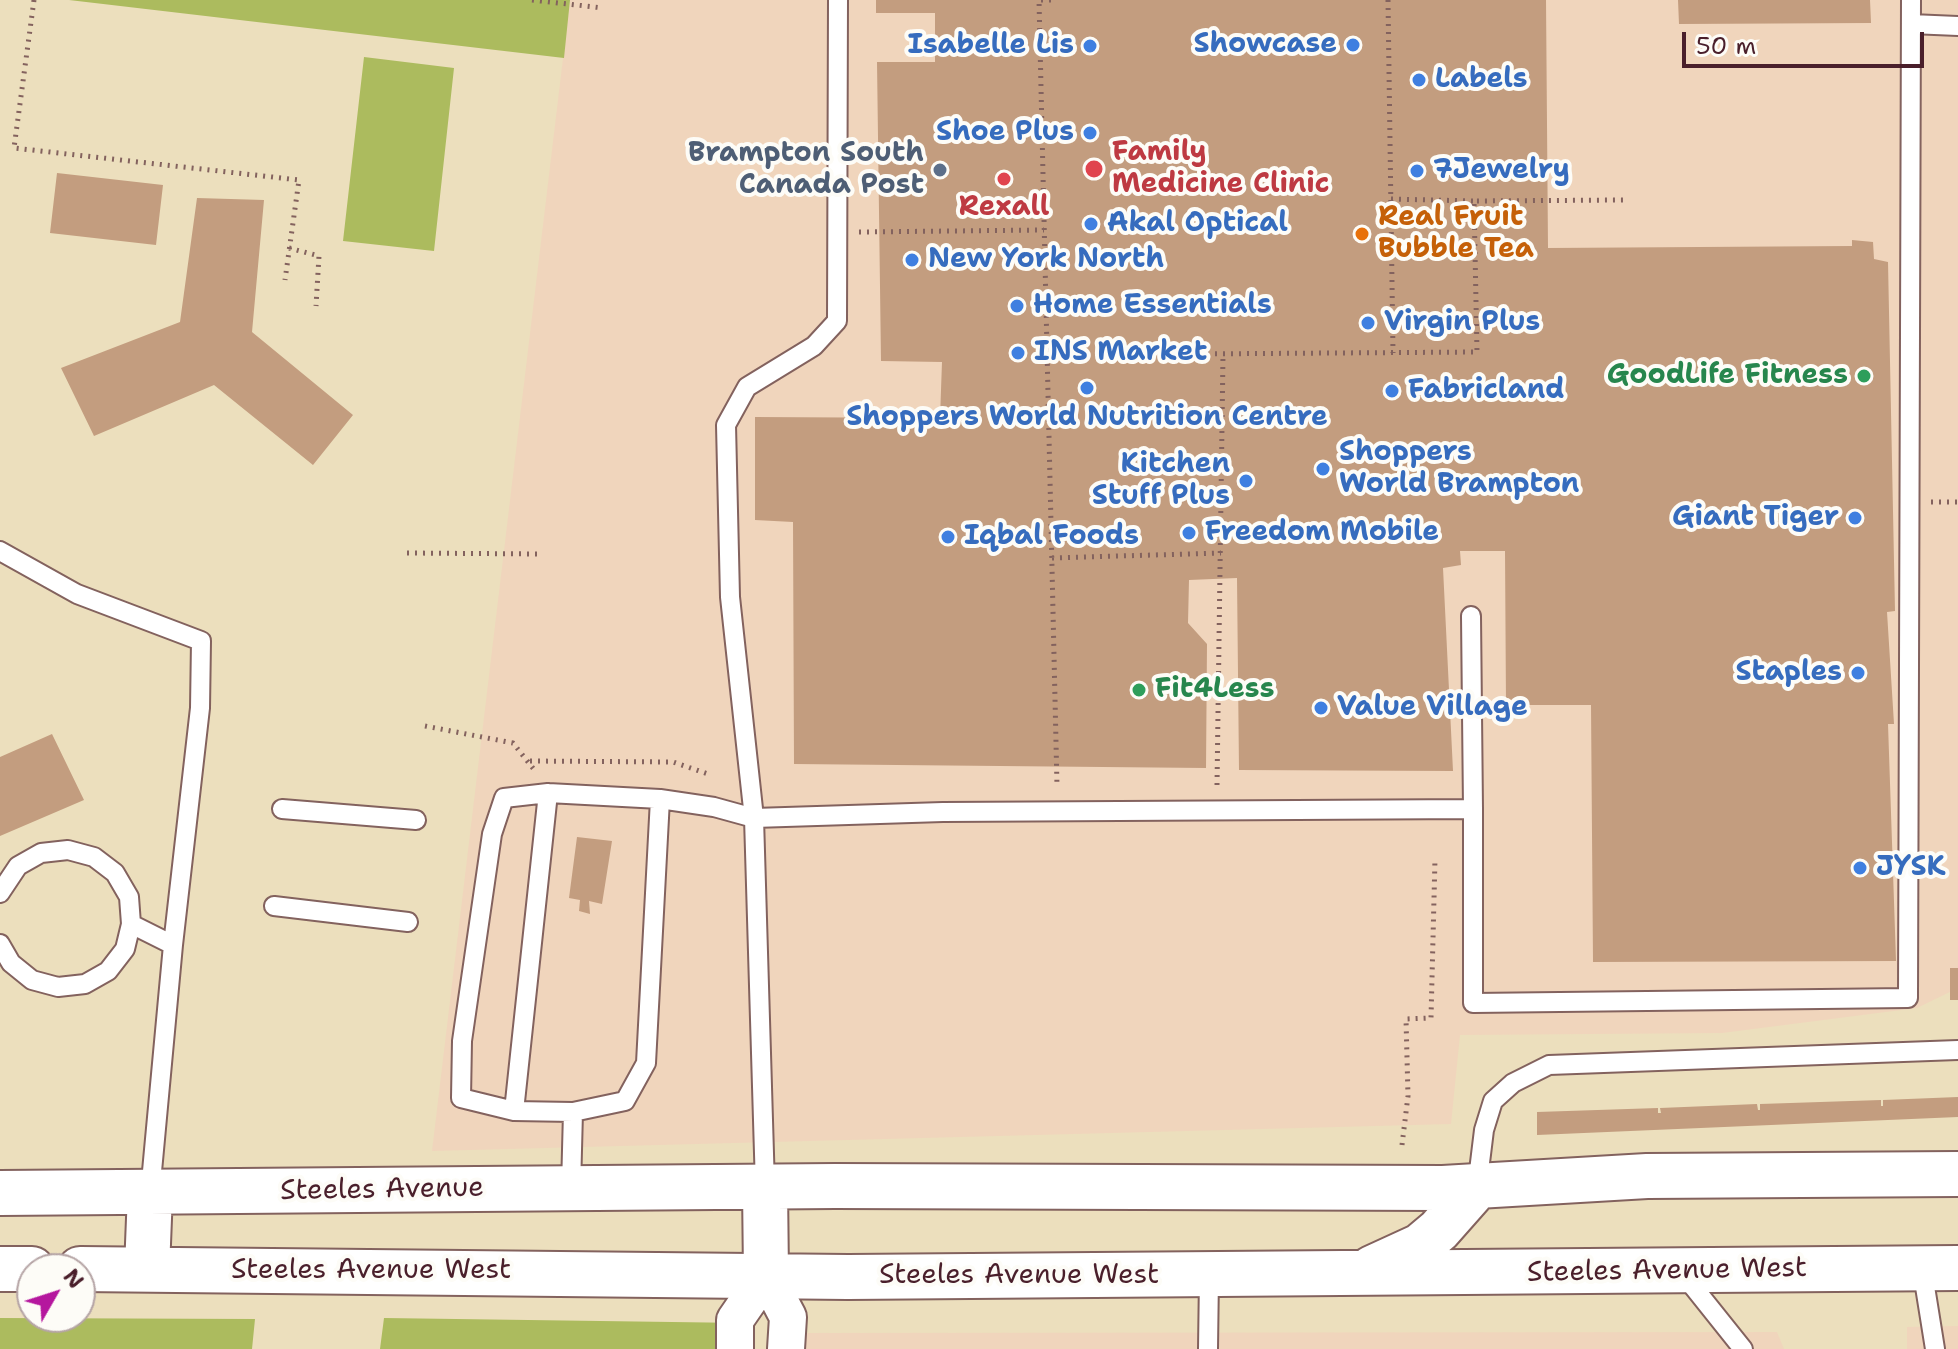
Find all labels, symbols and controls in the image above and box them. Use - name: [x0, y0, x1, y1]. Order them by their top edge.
- scale bar: [1686, 16, 1928, 66]
- place label: Showcase: [1194, 28, 1337, 62]
- place label: Isabelle Lis: [908, 29, 1074, 63]
- text: 50 m: [1696, 30, 1756, 62]
- marker: Showcase: [1344, 36, 1362, 54]
- marker: Isabelle Lis: [1081, 37, 1099, 55]
- place label: Labels: [1435, 63, 1528, 97]
- marker: Labels: [1410, 71, 1428, 89]
- place label: Shoe Plus: [936, 116, 1074, 150]
- marker: Shoe Plus: [1081, 124, 1099, 142]
- place label: Family Medicine Clinic: [1112, 136, 1330, 202]
- place label: Brampton South Canada Post: [688, 137, 924, 203]
- place label: 7Jewelry: [1433, 154, 1570, 188]
- marker: Family Medicine Clinic: [1083, 158, 1105, 180]
- marker: Brampton South Canada Post: [931, 161, 949, 179]
- marker: 7Jewelry: [1408, 162, 1426, 180]
- marker: Rexall: [995, 170, 1013, 188]
- place label: Rexall: [959, 191, 1049, 225]
- place label: Real Fruit Bubble Tea: [1378, 201, 1534, 267]
- place label: Akal Optical: [1107, 207, 1288, 241]
- marker: Akal Optical: [1082, 215, 1100, 233]
- marker: Real Fruit Bubble Tea: [1353, 225, 1371, 243]
- place label: New York North: [928, 243, 1164, 277]
- marker: New York North: [903, 251, 921, 269]
- place label: Home Essentials: [1033, 289, 1272, 323]
- marker: Home Essentials: [1008, 297, 1026, 315]
- place label: Virgin Plus: [1384, 306, 1540, 340]
- marker: Virgin Plus: [1359, 314, 1377, 332]
- place label: INS Market: [1034, 336, 1207, 370]
- marker: INS Market: [1009, 344, 1027, 362]
- place label: GoodLife Fitness: [1607, 359, 1848, 393]
- marker: GoodLife Fitness: [1855, 367, 1873, 385]
- place label: Fabricland: [1408, 374, 1565, 408]
- marker: Shoppers World Nutrition Centre: [1078, 379, 1096, 397]
- marker: Fabricland: [1383, 382, 1401, 400]
- place label: Shoppers World Nutrition Centre: [846, 401, 1328, 435]
- place label: Shoppers World Brampton: [1339, 436, 1579, 502]
- place label: Kitchen Stuff Plus: [1092, 448, 1230, 514]
- marker: Shoppers World Brampton: [1314, 460, 1332, 478]
- marker: Kitchen Stuff Plus: [1237, 472, 1255, 490]
- place label: Giant Tiger: [1672, 501, 1839, 535]
- marker: Giant Tiger: [1846, 509, 1864, 527]
- place label: Freedom Mobile: [1205, 516, 1439, 550]
- place label: Iqbal Foods: [964, 520, 1139, 554]
- marker: Freedom Mobile: [1180, 524, 1198, 542]
- marker: Iqbal Foods: [939, 528, 957, 546]
- place label: Staples: [1736, 656, 1842, 690]
- marker: Staples: [1849, 664, 1867, 682]
- place label: Fit4Less: [1155, 673, 1274, 707]
- marker: Fit4Less: [1130, 681, 1148, 699]
- place label: Value Village: [1337, 691, 1528, 725]
- marker: Value Village: [1312, 699, 1330, 717]
- place label: JYSK: [1876, 851, 1946, 885]
- marker: JYSK: [1851, 859, 1869, 877]
- street label: Steeles Avenue: [280, 1171, 484, 1209]
- street label: Steeles Avenue West: [1527, 1252, 1807, 1290]
- north arrow: [16, 1253, 96, 1333]
- street label: Steeles Avenue West: [231, 1254, 511, 1288]
- street label: Steeles Avenue West: [879, 1259, 1159, 1293]
- text: N: [57, 1263, 90, 1295]

